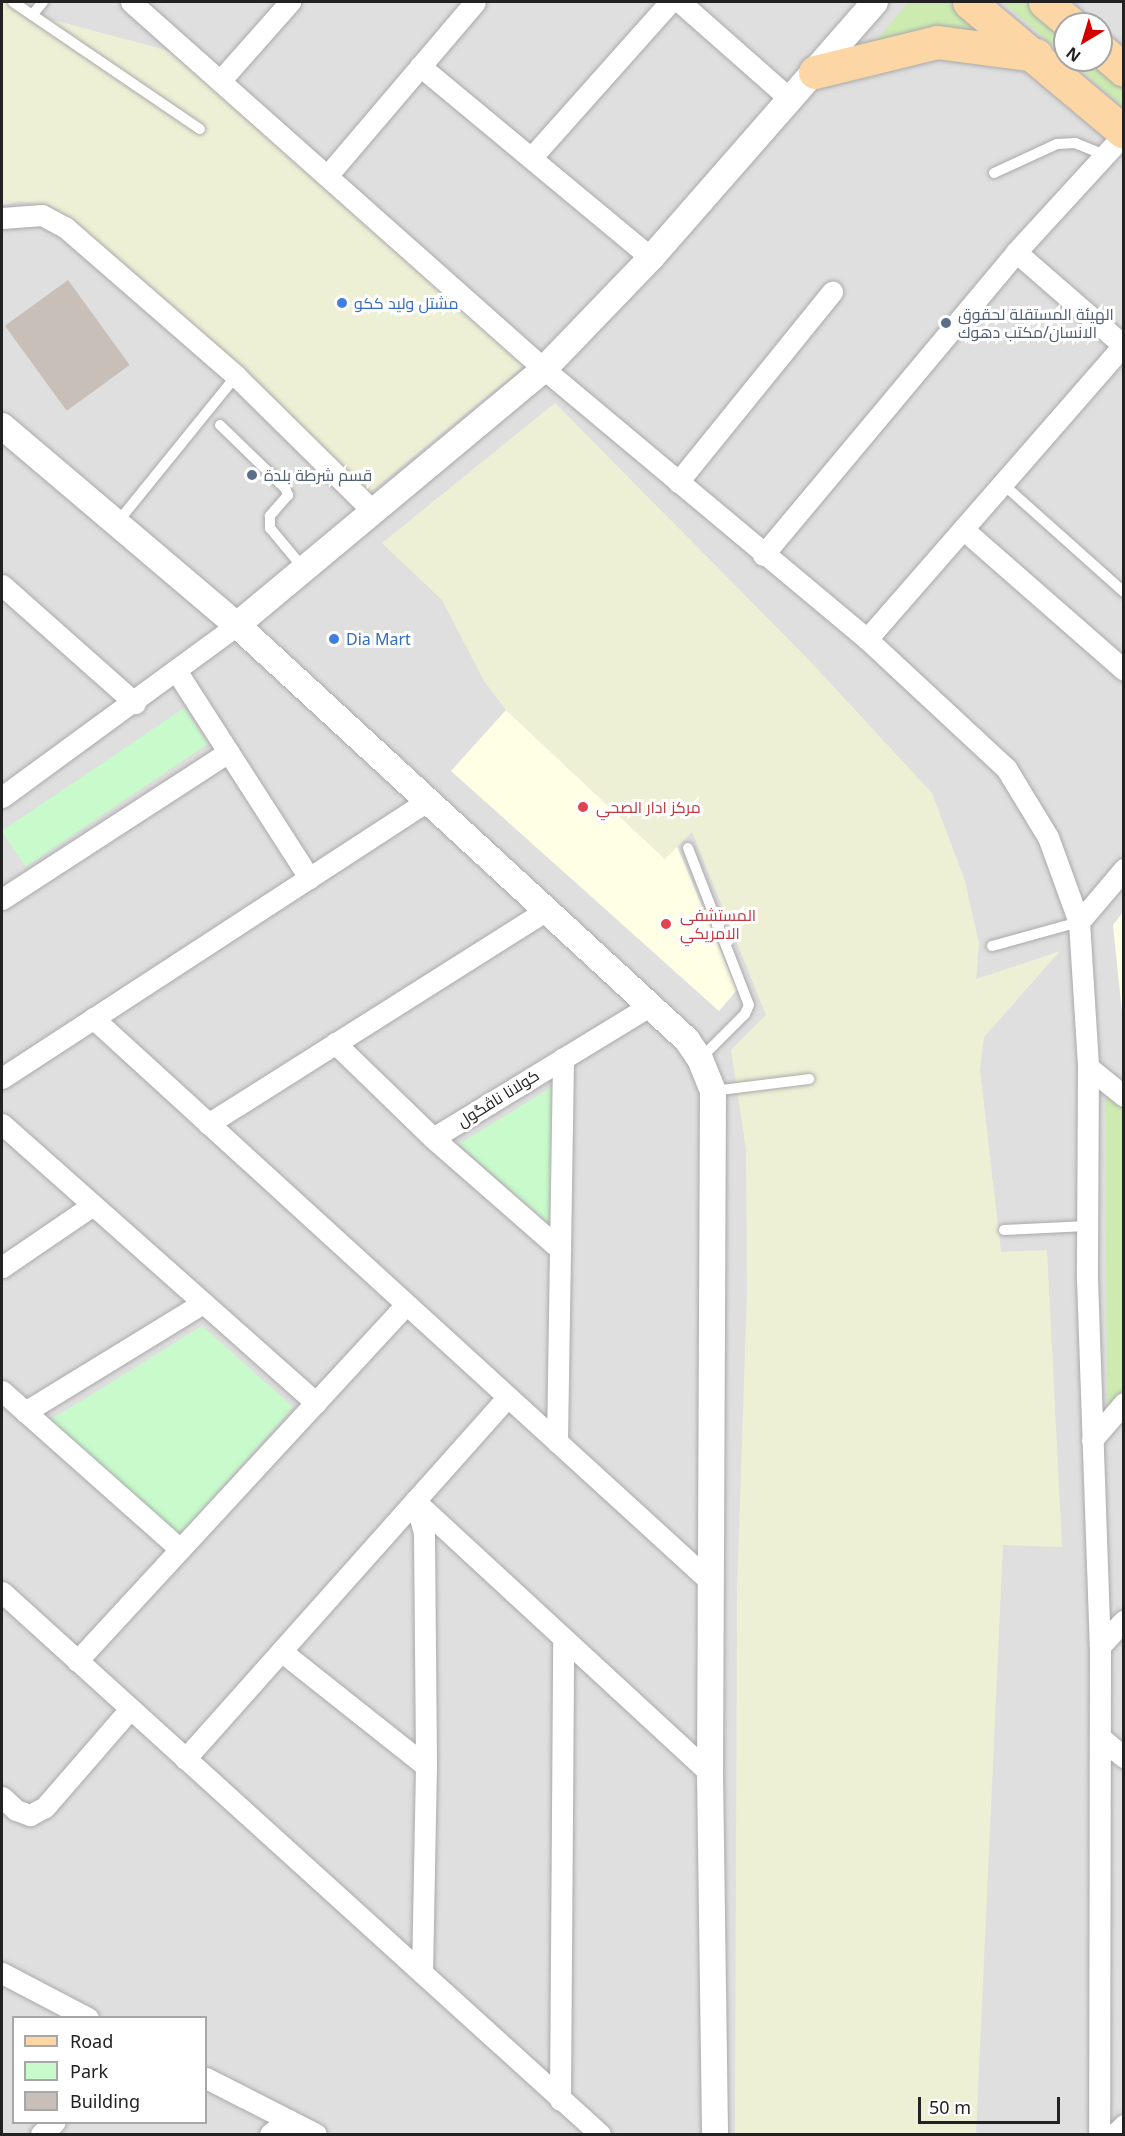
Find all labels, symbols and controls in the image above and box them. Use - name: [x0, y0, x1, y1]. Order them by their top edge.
- north arrow: [1053, 12, 1113, 72]
- text: N: [1061, 42, 1085, 67]
- place label: مشتل وليد ككو: [354, 293, 458, 313]
- marker: مشتل وليد ككو: [335, 296, 349, 310]
- place label: الهيئة المستقلة لحقوق الانسان/مكتب دهوك: [958, 304, 1114, 342]
- marker: الهيئة المستقلة لحقوق الانسان/مكتب دهوك: [939, 316, 953, 330]
- place label: قسم شرطة بلدة: [264, 465, 372, 485]
- marker: قسم شرطة بلدة: [245, 468, 259, 482]
- place label: Dia Mart: [346, 629, 411, 649]
- marker: Dia Mart: [327, 632, 341, 646]
- place label: مركز ادار الصحي: [596, 797, 701, 817]
- marker: مركز ادار الصحي: [574, 798, 592, 816]
- place label: المستشفى الامريكي: [680, 905, 756, 943]
- marker: المستشفى الامريكي: [657, 915, 675, 933]
- street label: کولانا ناڤگول: [454, 1065, 542, 1131]
- legend: [12, 2016, 207, 2124]
- text: Road: [70, 2029, 113, 2053]
- text: Park: [70, 2059, 108, 2083]
- scale bar: [921, 2085, 1064, 2123]
- text: Building: [70, 2089, 140, 2113]
- text: 50 m: [929, 2095, 971, 2119]

